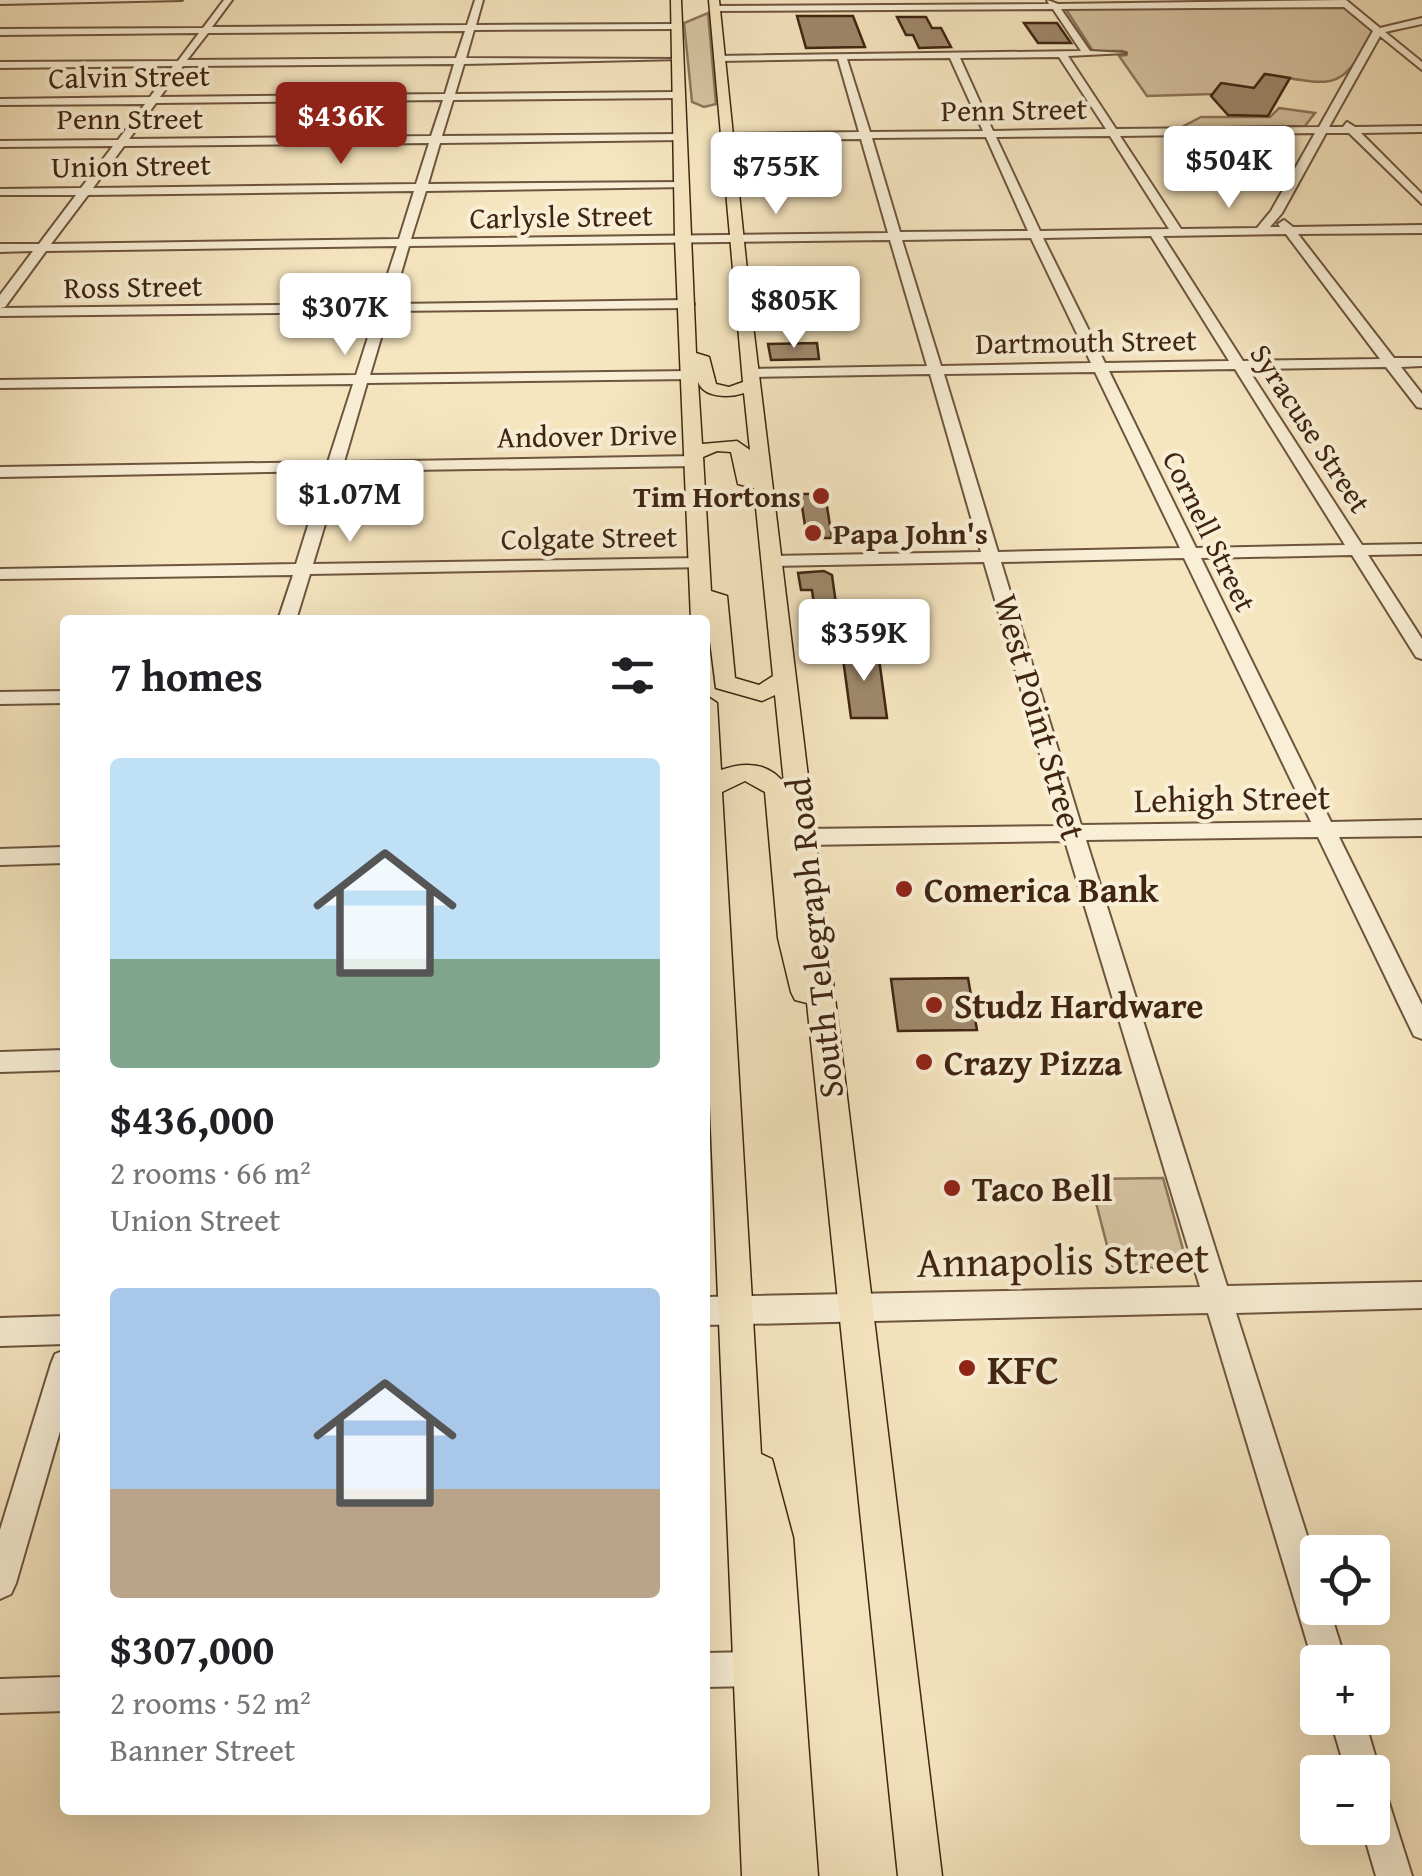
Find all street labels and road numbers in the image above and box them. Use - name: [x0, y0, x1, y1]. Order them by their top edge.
- street label: Calvin Street: [48, 53, 211, 99]
- street label: Penn Street: [940, 86, 1088, 132]
- street label: Penn Street: [57, 96, 204, 140]
- street label: Union Street: [51, 142, 212, 188]
- street label: Carlysle Street: [469, 192, 653, 240]
- street label: Ross Street: [63, 263, 203, 309]
- street label: Dartmouth Street: [975, 317, 1197, 365]
- street label: Syracuse Street: [1240, 335, 1382, 522]
- street label: Andover Drive: [496, 411, 678, 459]
- street label: Cornell Street: [1152, 443, 1268, 619]
- street label: Colgate Street: [500, 513, 678, 561]
- street label: West Point Street: [981, 588, 1099, 846]
- street label: Lehigh Street: [1133, 771, 1331, 825]
- street label: South Telegraph Road: [772, 775, 856, 1101]
- street label: Annapolis Street: [916, 1226, 1210, 1292]

